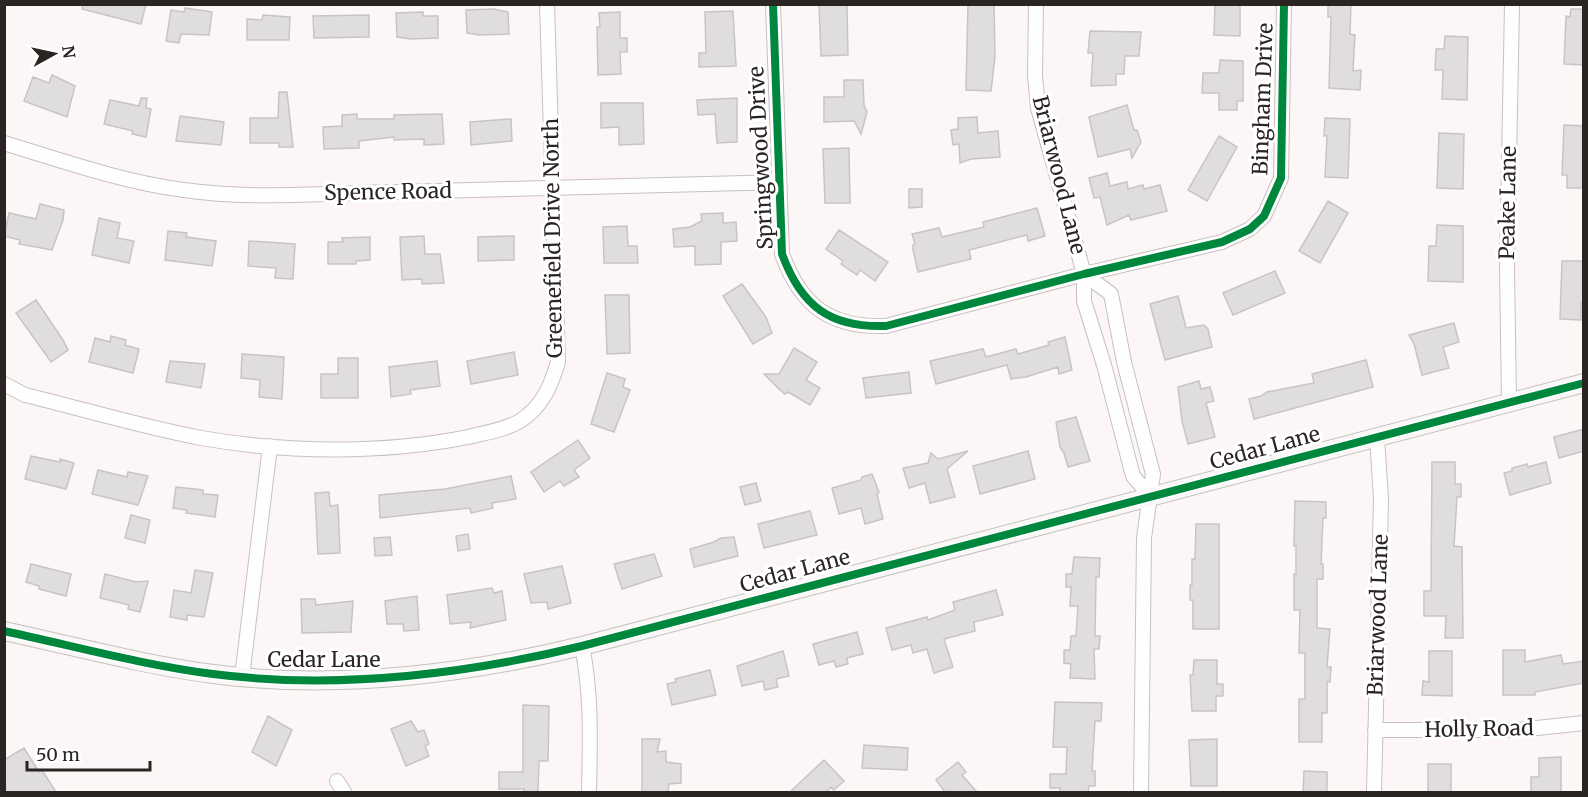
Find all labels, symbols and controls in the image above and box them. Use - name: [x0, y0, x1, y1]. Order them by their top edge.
- street label: Bingham Drive: [1246, 22, 1279, 176]
- north arrow: [24, 24, 84, 84]
- text: N: [58, 44, 80, 60]
- street label: Springwood Drive: [742, 66, 779, 250]
- street label: Briarwood Lane: [1027, 93, 1092, 257]
- street label: Greenefield Drive North: [537, 118, 568, 358]
- street label: Peake Lane: [1493, 146, 1522, 260]
- street label: Spence Road: [324, 177, 453, 206]
- street label: Cedar Lane: [1207, 420, 1323, 475]
- street label: Briarwood Lane: [1361, 533, 1394, 696]
- street label: Cedar Lane: [737, 543, 853, 598]
- street label: Cedar Lane: [267, 646, 381, 673]
- street label: Holly Road: [1424, 714, 1534, 743]
- scale bar: [27, 734, 150, 772]
- text: 50 m: [36, 743, 80, 766]

